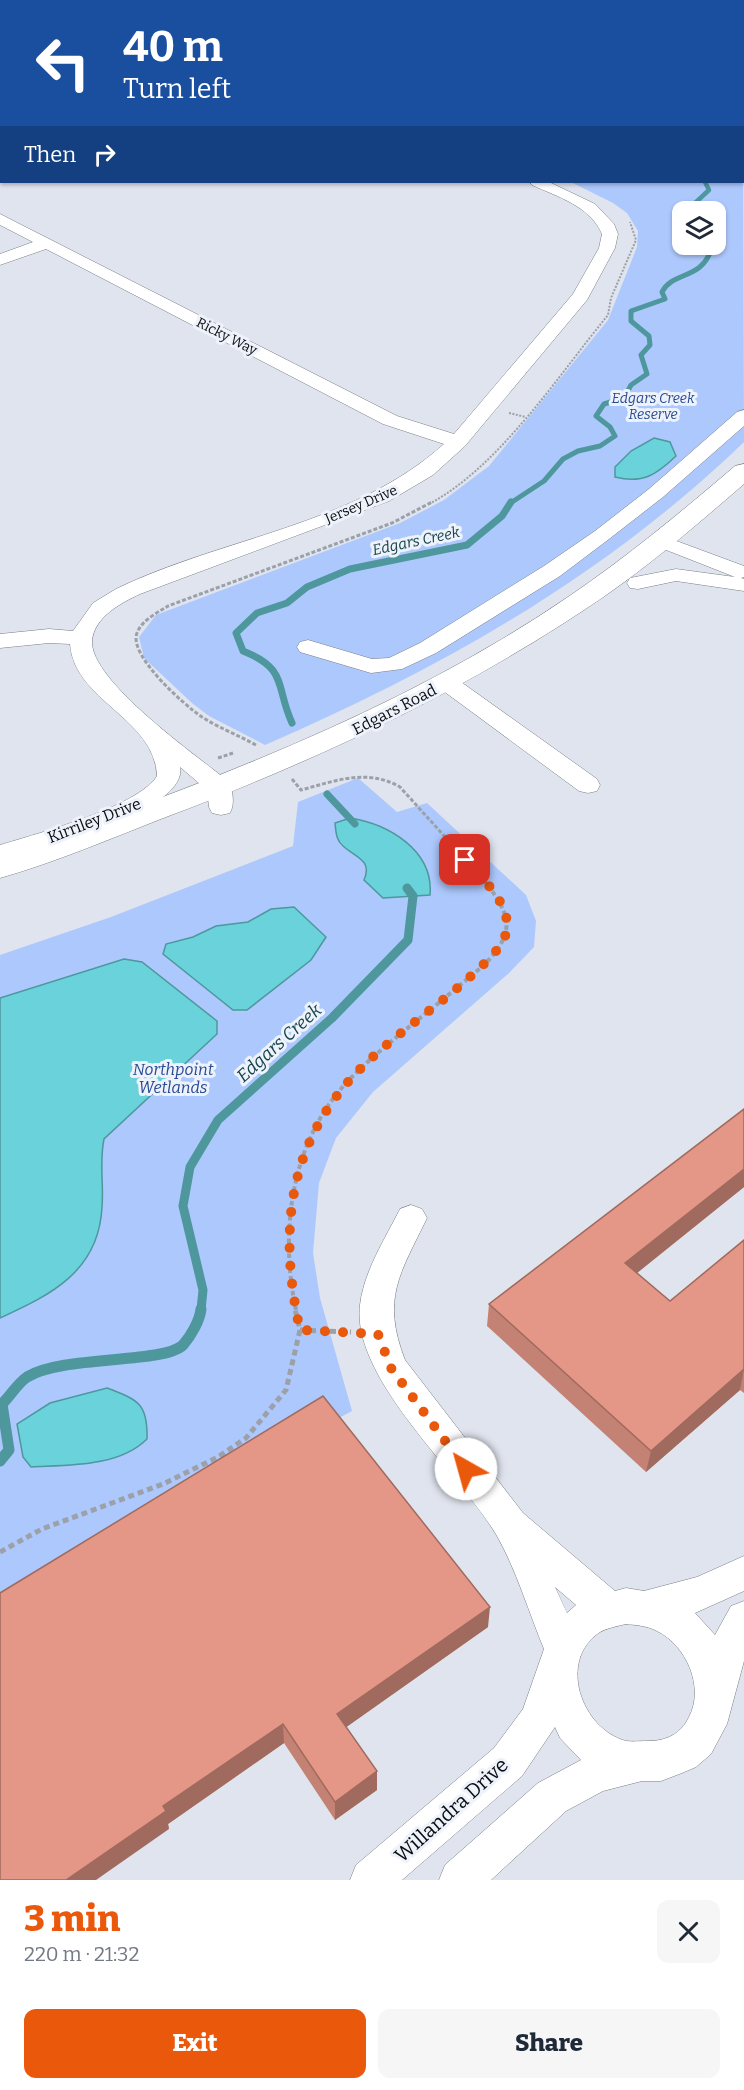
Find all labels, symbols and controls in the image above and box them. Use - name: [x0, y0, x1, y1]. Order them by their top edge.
- text: 40 m: [123, 22, 223, 72]
- icon: left: [24, 24, 102, 102]
- text: Turn left: [123, 73, 231, 105]
- icon: right: [88, 138, 121, 171]
- text: Then: [24, 141, 76, 168]
- map controls: [672, 201, 726, 255]
- button: layers: [672, 201, 726, 255]
- street label: Ricky Way: [194, 314, 261, 359]
- park label: Edgars Creek Reserve: [612, 390, 695, 423]
- street label: Jersey Drive: [322, 482, 400, 528]
- water label: Edgars Creek: [371, 523, 462, 559]
- street label: Edgars Road: [349, 680, 440, 739]
- street label: Kirriley Drive: [45, 794, 144, 847]
- pin: [439, 834, 490, 885]
- icon: arrive: [448, 843, 481, 876]
- water label: Edgars Creek: [232, 999, 326, 1087]
- park label: Northpoint Wetlands: [133, 1060, 214, 1097]
- position arrow: [434, 1437, 498, 1501]
- street label: Willandra Drive: [389, 1753, 513, 1867]
- text: 3 min: [24, 1897, 120, 1941]
- button: close: [657, 1900, 720, 1963]
- text: 220 m · 21:32: [24, 1942, 139, 1966]
- button: Exit: [24, 2009, 366, 2078]
- button: Share: [378, 2009, 720, 2078]

